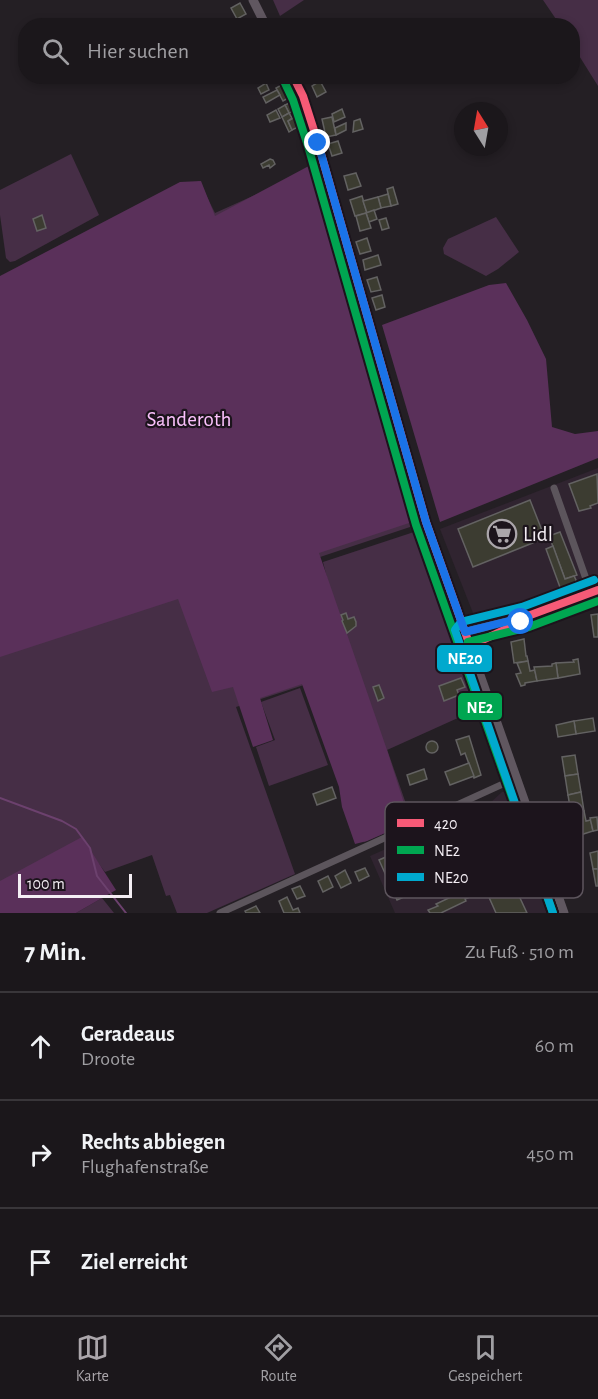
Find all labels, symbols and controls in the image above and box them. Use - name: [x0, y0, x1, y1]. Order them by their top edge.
- search box: [18, 18, 580, 84]
- icon: search: [39, 35, 72, 68]
- text: Hier suchen: [87, 40, 189, 62]
- north arrow: [454, 102, 508, 156]
- route end: [304, 129, 330, 155]
- park label: Sanderoth: [146, 409, 232, 430]
- supermarket icon: Lidl: [486, 518, 518, 550]
- place label: Lidl: [523, 524, 553, 545]
- route start: [507, 608, 533, 634]
- line badge: NE20: [436, 644, 493, 673]
- text: NE20: [447, 651, 483, 667]
- line badge: NE2: [457, 692, 503, 721]
- text: NE2: [467, 700, 494, 716]
- legend: [385, 802, 583, 898]
- text: 420: [434, 816, 457, 832]
- text: NE2: [434, 843, 460, 859]
- text: NE20: [434, 870, 468, 886]
- scale bar: [18, 871, 132, 898]
- text: 100 m: [27, 876, 65, 892]
- text: 7 Min.: [24, 939, 86, 965]
- text: Zu Fuß · 510 m: [465, 942, 574, 962]
- text: Geradeaus: [81, 1023, 175, 1045]
- icon: ahead: [24, 1030, 57, 1063]
- text: 60 m: [535, 1036, 574, 1056]
- text: Droote: [81, 1049, 135, 1069]
- text: Rechts abbiegen: [81, 1131, 225, 1153]
- icon: right: [24, 1138, 57, 1171]
- text: 450 m: [526, 1144, 574, 1164]
- text: Flughafenstraße: [81, 1157, 209, 1177]
- icon: arrive: [24, 1246, 57, 1279]
- text: Ziel erreicht: [81, 1251, 188, 1273]
- tab: Karte: [76, 1331, 109, 1386]
- tab: Route: [260, 1331, 297, 1386]
- tab: Gespeichert: [448, 1331, 522, 1386]

